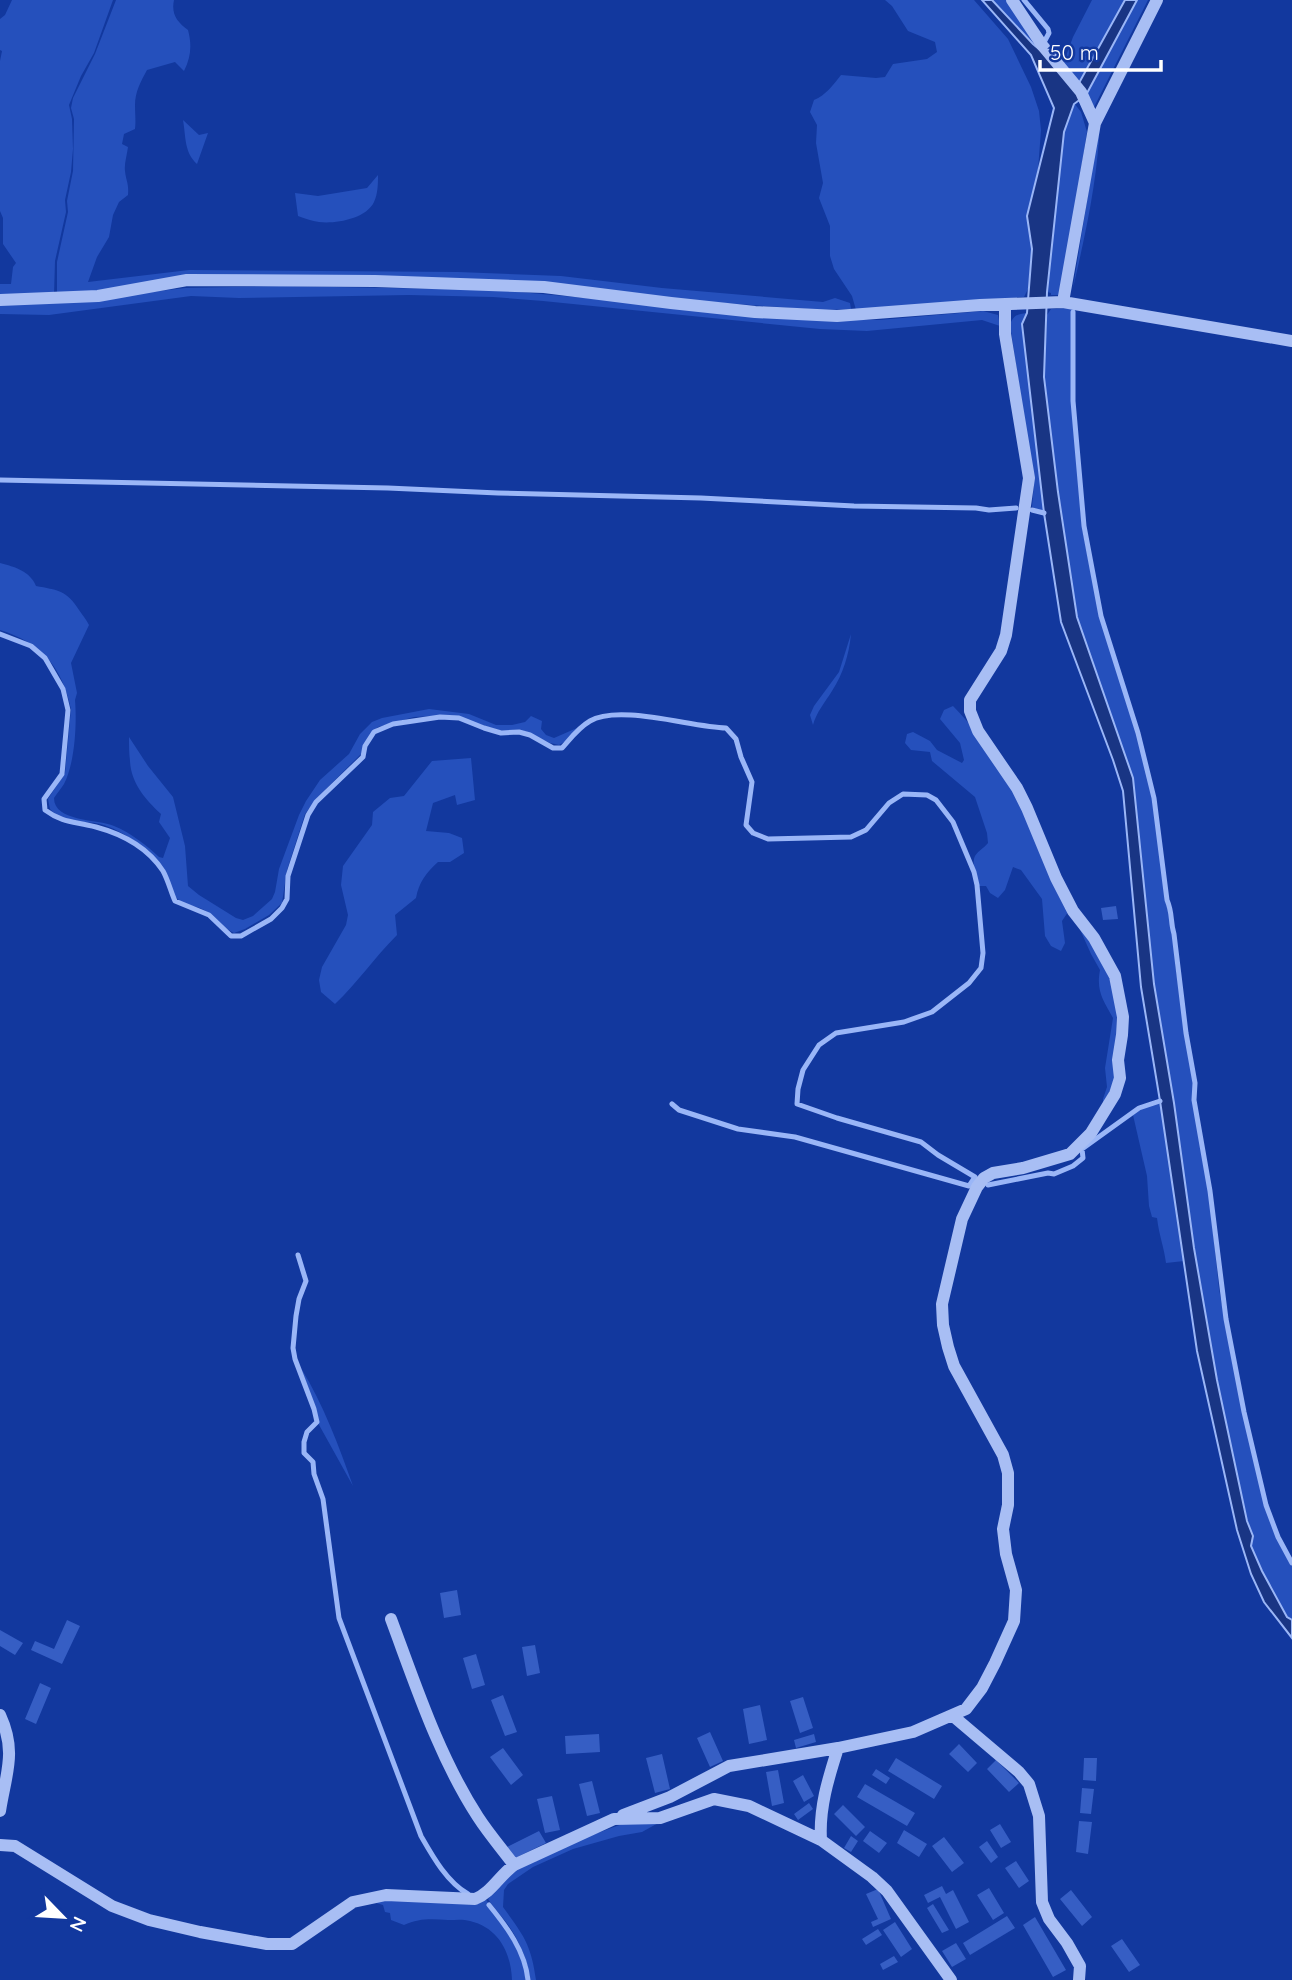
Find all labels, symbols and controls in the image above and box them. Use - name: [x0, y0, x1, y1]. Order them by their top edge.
- scale bar: [1040, 28, 1161, 72]
- text: 50 m: [1050, 39, 1099, 65]
- north arrow: [28, 1882, 98, 1952]
- text: N: [65, 1913, 92, 1936]

